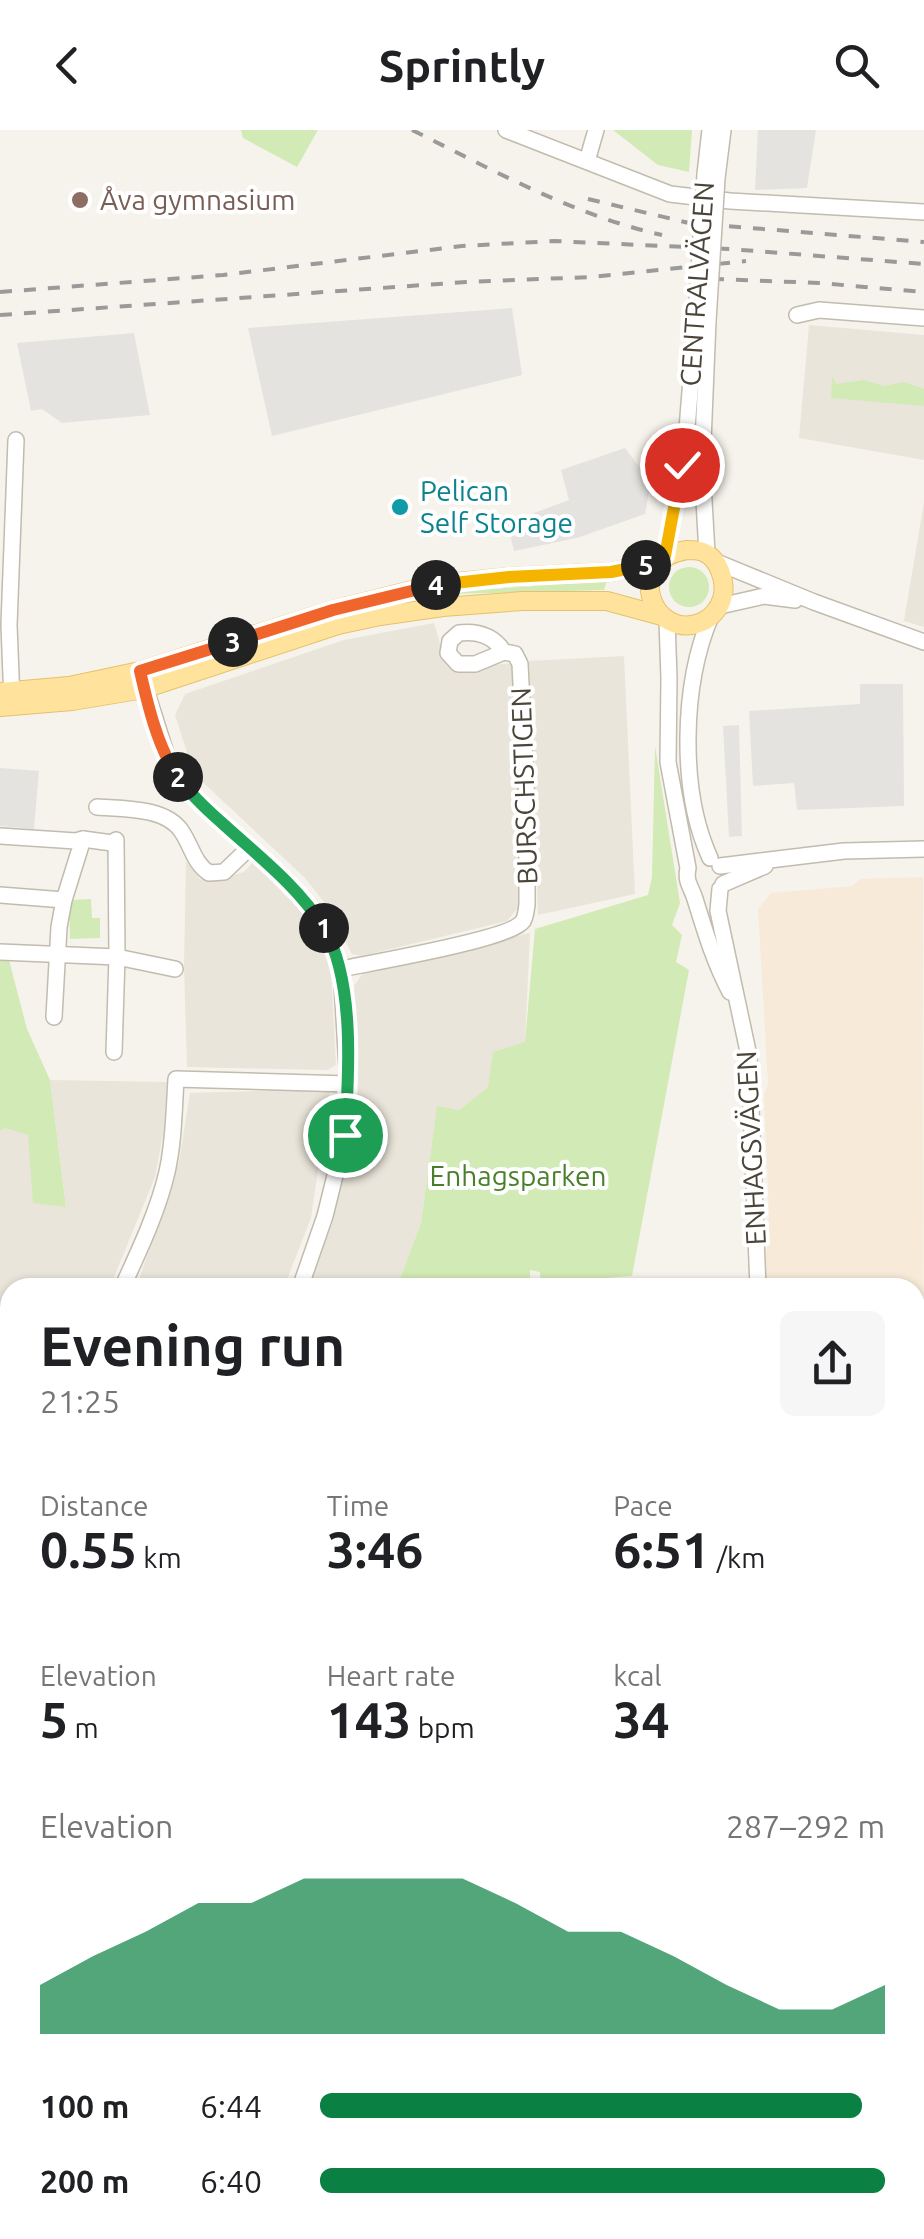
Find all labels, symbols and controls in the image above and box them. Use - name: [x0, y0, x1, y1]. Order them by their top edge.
- icon: back: [40, 38, 95, 93]
- icon: search: [829, 38, 884, 93]
- text: Sprintly: [379, 40, 545, 91]
- street label: CENTRALVÄGEN: [674, 181, 719, 387]
- place label: Åva gymnasium: [100, 184, 295, 215]
- marker: Åva gymnasium: [69, 189, 91, 211]
- pin: [640, 423, 725, 508]
- icon: check: [655, 438, 710, 493]
- place label: Pelican Self Storage: [420, 475, 573, 538]
- marker: Pelican Self Storage: [389, 496, 411, 518]
- pin: 5: [621, 540, 671, 590]
- text: 5: [638, 549, 654, 580]
- pin: 4: [411, 560, 461, 610]
- text: 4: [428, 569, 444, 600]
- pin: 3: [208, 617, 258, 667]
- text: 3: [225, 626, 241, 657]
- street label: BURSCHSTIGEN: [505, 687, 542, 885]
- pin: 2: [153, 752, 203, 802]
- text: 2: [170, 761, 186, 792]
- pin: 1: [299, 903, 349, 953]
- text: 1: [316, 912, 332, 943]
- street label: ENHAGSVÄGEN: [730, 1050, 771, 1246]
- pin: [303, 1093, 388, 1178]
- icon: arrive: [318, 1108, 373, 1163]
- park label: Enhagsparken: [430, 1160, 606, 1191]
- button: share: [780, 1311, 885, 1416]
- text: Evening run: [40, 1315, 345, 1376]
- text: 21:25: [40, 1383, 120, 1419]
- text: Distance: [40, 1490, 148, 1521]
- text: Time: [327, 1490, 389, 1521]
- text: Pace: [613, 1490, 673, 1521]
- text: 0.55: [40, 1521, 137, 1577]
- text: 3:46: [327, 1521, 424, 1577]
- text: 6:51: [613, 1521, 710, 1577]
- text: km: [137, 1542, 182, 1573]
- text: /km: [710, 1542, 765, 1573]
- text: Elevation: [40, 1660, 157, 1691]
- text: Heart rate: [327, 1660, 455, 1691]
- text: kcal: [613, 1660, 662, 1691]
- text: 5: [40, 1691, 68, 1747]
- text: 143: [327, 1691, 411, 1747]
- text: 34: [613, 1691, 670, 1747]
- text: m: [68, 1712, 99, 1743]
- text: bpm: [411, 1712, 475, 1743]
- text: Elevation: [40, 1808, 173, 1844]
- text: 287–292 m: [726, 1808, 885, 1844]
- text: 100 m: [40, 2088, 129, 2124]
- text: 6:44: [200, 2088, 262, 2124]
- text: 200 m: [40, 2163, 129, 2199]
- text: 6:40: [200, 2163, 262, 2199]

